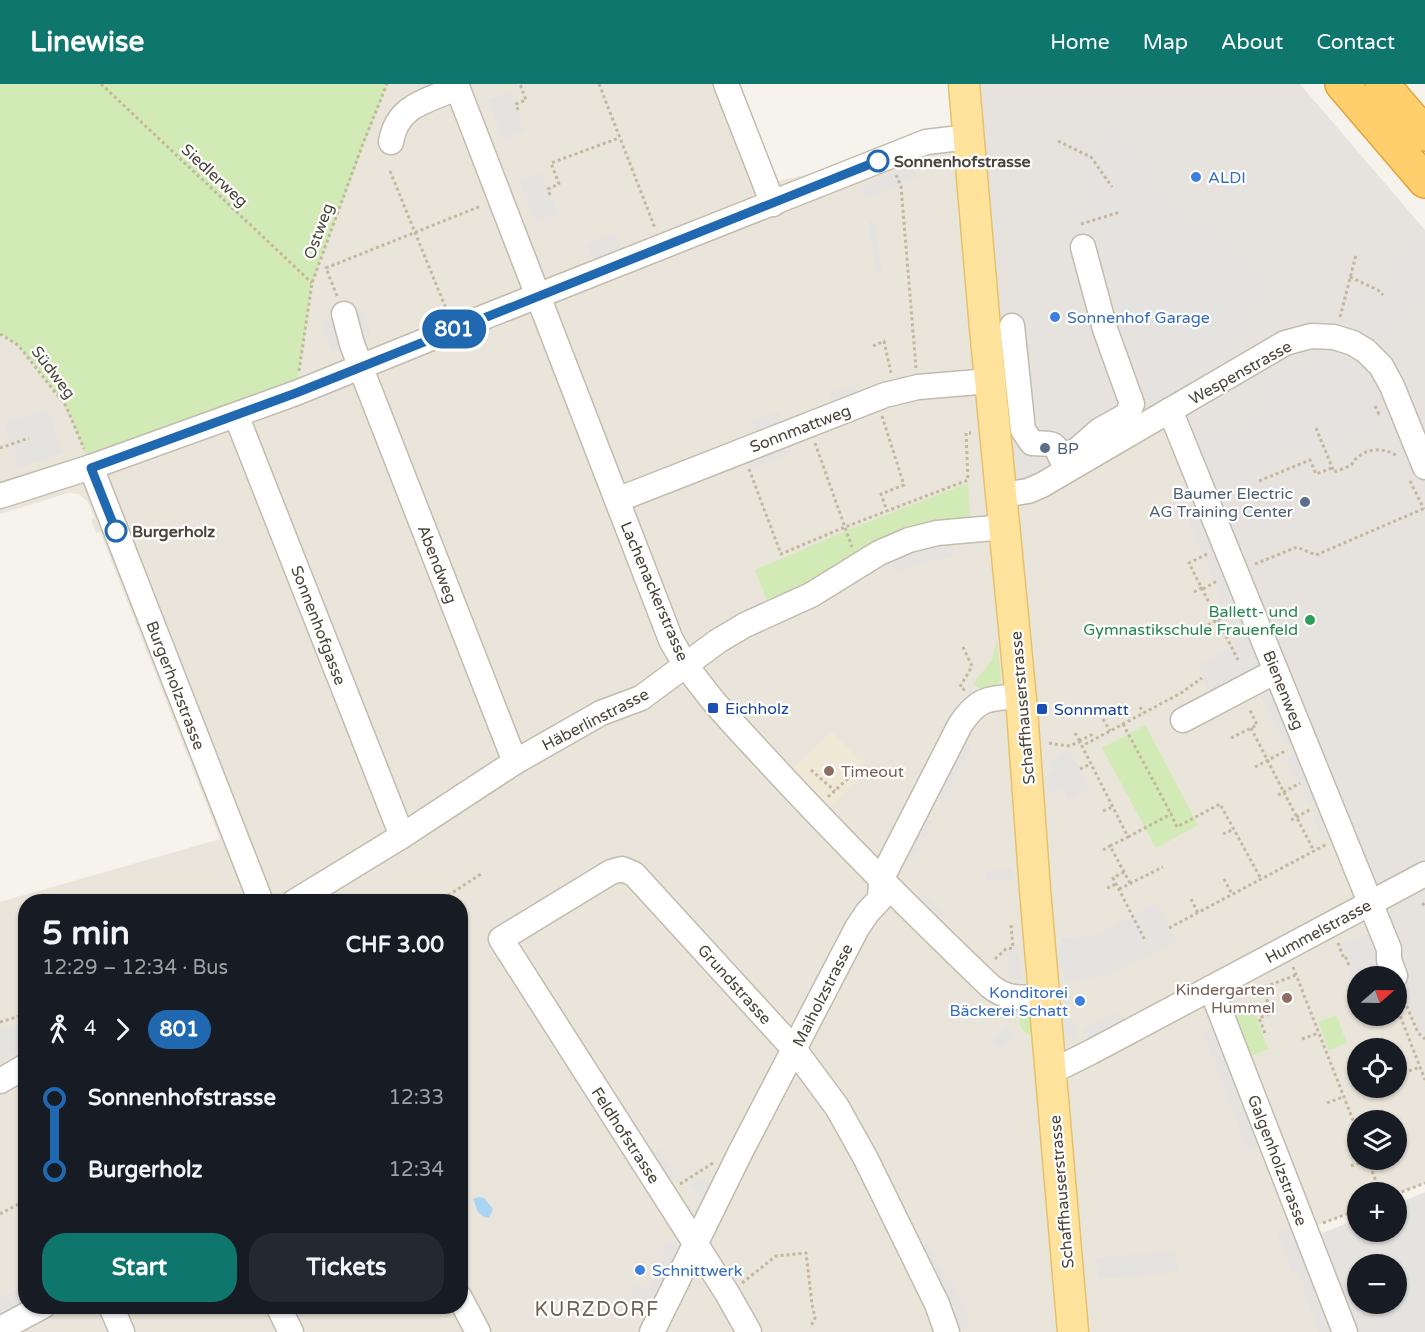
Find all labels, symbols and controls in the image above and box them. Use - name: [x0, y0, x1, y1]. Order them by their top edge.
- text: Linewise: [30, 25, 144, 59]
- text: Home: [1050, 30, 1110, 55]
- text: Map: [1143, 30, 1188, 55]
- text: About: [1221, 30, 1283, 55]
- text: Contact: [1316, 30, 1395, 55]
- street label: Siedlerweg: [177, 140, 252, 212]
- marker: Sonnenhofstrasse: [867, 150, 889, 172]
- place label: Sonnenhofstrasse: [894, 152, 1031, 172]
- place label: ALDI: [1208, 168, 1246, 188]
- marker: ALDI: [1189, 170, 1203, 184]
- street label: Ostweg: [300, 201, 338, 262]
- place label: Sonnenhof Garage: [1067, 308, 1210, 328]
- line badge: 801: [420, 310, 488, 348]
- marker: Sonnenhof Garage: [1048, 310, 1062, 324]
- text: 801: [434, 317, 474, 342]
- street label: Wespenstrasse: [1186, 336, 1295, 409]
- street label: Südweg: [27, 342, 80, 403]
- street label: Sonnmattweg: [747, 401, 854, 457]
- place label: BP: [1057, 439, 1079, 459]
- marker: BP: [1038, 441, 1052, 455]
- place label: Baumer Electric AG Training Center: [1149, 484, 1294, 522]
- marker: Baumer Electric AG Training Center: [1298, 495, 1312, 509]
- street label: Lachenackerstrasse: [616, 519, 693, 664]
- marker: Burgerholz: [105, 520, 127, 542]
- place label: Burgerholz: [132, 522, 215, 542]
- street label: Abendweg: [413, 522, 461, 606]
- street label: Sonnenhofgasse: [286, 563, 350, 688]
- place label: Ballett- und Gymnastikschule Frauenfeld: [1083, 602, 1298, 640]
- marker: Ballett- und Gymnastikschule Frauenfeld: [1303, 613, 1317, 627]
- street label: Burgerholzstrasse: [141, 618, 209, 753]
- street label: Schaffhauserstrasse: [1006, 630, 1040, 785]
- street label: Bienenweg: [1258, 648, 1308, 733]
- street label: Häberlinstrasse: [539, 684, 652, 755]
- place label: Eichholz: [725, 699, 789, 719]
- place label: Sonnmatt: [1054, 700, 1129, 720]
- marker: Eichholz: [706, 701, 720, 715]
- marker: Sonnmatt: [1035, 702, 1049, 716]
- place label: Timeout: [841, 762, 904, 782]
- marker: Timeout: [822, 764, 836, 778]
- street label: Hummelstrasse: [1262, 896, 1375, 968]
- text: 5 min: [42, 914, 130, 953]
- text: CHF 3.00: [346, 932, 444, 958]
- street label: Grundstrasse: [693, 940, 776, 1029]
- street label: Maiholzstrasse: [788, 941, 857, 1050]
- text: 12:29 – 12:34 · Bus: [42, 956, 228, 980]
- north arrow: [1347, 966, 1407, 1026]
- map controls: [1347, 966, 1407, 1314]
- place label: Kindergarten Hummel: [1175, 980, 1275, 1018]
- place label: Konditorei Bäckerei Schatt: [950, 983, 1068, 1021]
- marker: Kindergarten Hummel: [1280, 991, 1294, 1005]
- marker: Konditorei Bäckerei Schatt: [1073, 994, 1087, 1008]
- icon: walk: [42, 1013, 75, 1046]
- icon: forward: [106, 1013, 139, 1046]
- text: 4: [84, 1017, 97, 1041]
- text: 801: [160, 1017, 199, 1042]
- button: locate: [1347, 1038, 1407, 1098]
- street label: Feldhofstrasse: [587, 1084, 664, 1188]
- text: Sonnenhofstrasse: [88, 1085, 276, 1111]
- text: 12:33: [389, 1086, 444, 1110]
- street label: Galgenholzstrasse: [1243, 1092, 1311, 1229]
- button: layers: [1347, 1110, 1407, 1170]
- street label: Schaffhauserstrasse: [1045, 1114, 1079, 1269]
- text: Burgerholz: [88, 1157, 203, 1183]
- text: 12:34: [389, 1158, 444, 1182]
- button: +: [1347, 1182, 1407, 1242]
- button: Start: [42, 1233, 237, 1302]
- button: Tickets: [249, 1233, 444, 1302]
- button: −: [1347, 1254, 1407, 1314]
- place label: Schnittwerk: [652, 1261, 743, 1281]
- marker: Schnittwerk: [633, 1263, 647, 1277]
- district label: KURZDORF: [534, 1298, 660, 1322]

